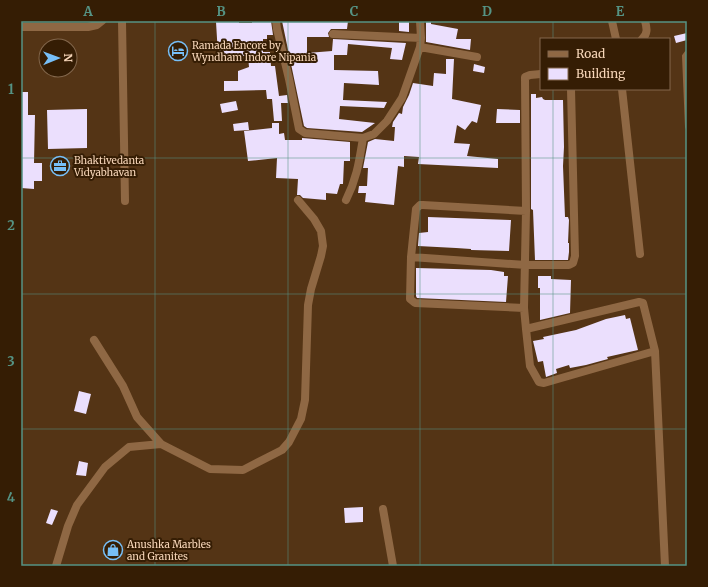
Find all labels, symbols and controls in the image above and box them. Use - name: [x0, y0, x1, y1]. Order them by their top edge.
- text: A: [82, 3, 93, 20]
- text: B: [216, 3, 226, 20]
- text: C: [350, 3, 359, 20]
- text: D: [482, 3, 492, 20]
- text: E: [616, 3, 625, 20]
- north arrow: [38, 38, 78, 78]
- legend: [540, 38, 670, 90]
- place label: Ramada Encore by Wyndham Indore Nipania: [191, 39, 317, 64]
- hotel icon: Ramada Encore by Wyndham Indore Nipania: [167, 40, 189, 62]
- text: Road: [576, 46, 605, 61]
- text: N: [61, 53, 75, 63]
- text: Building: [576, 66, 626, 81]
- text: 1: [8, 81, 14, 98]
- place label: Bhaktivedanta Vidyabhavan: [73, 154, 145, 179]
- office icon: Bhaktivedanta Vidyabhavan: [49, 155, 71, 177]
- text: 2: [7, 217, 15, 234]
- text: 3: [7, 353, 15, 370]
- text: 4: [7, 489, 16, 506]
- place label: Anushka Marbles and Granites: [126, 538, 211, 563]
- shop icon: Anushka Marbles and Granites: [102, 539, 124, 561]

